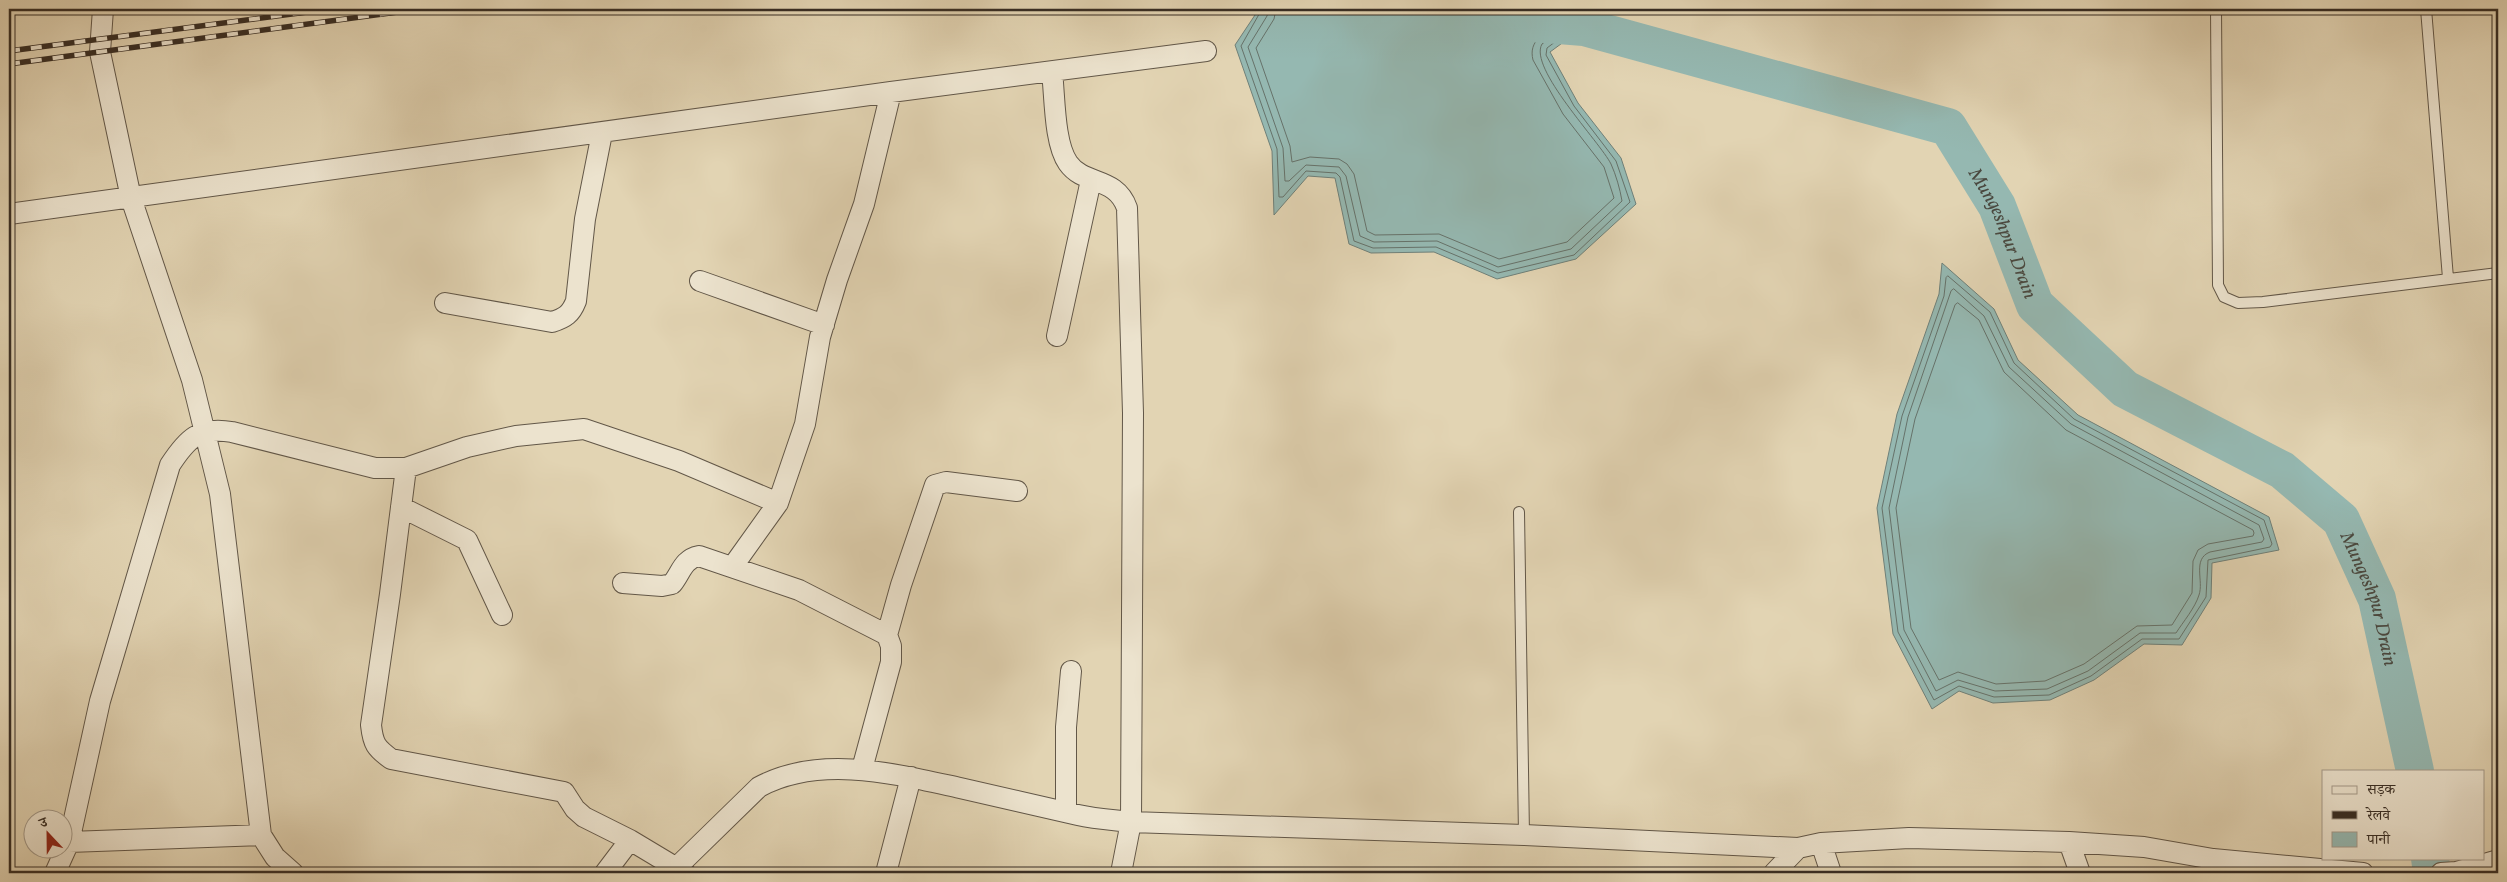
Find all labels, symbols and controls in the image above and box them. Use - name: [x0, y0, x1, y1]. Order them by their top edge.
- water label: Mungeshpur Drain: [1961, 163, 2042, 303]
- water label: Mungeshpur Drain: [2333, 527, 2402, 669]
- legend: [2322, 770, 2484, 860]
- text: सड़क: [2366, 780, 2396, 801]
- text: रेलवे: [2365, 806, 2391, 827]
- north arrow: [22, 810, 72, 860]
- text: उ: [36, 813, 51, 834]
- text: पानी: [2366, 830, 2391, 851]

